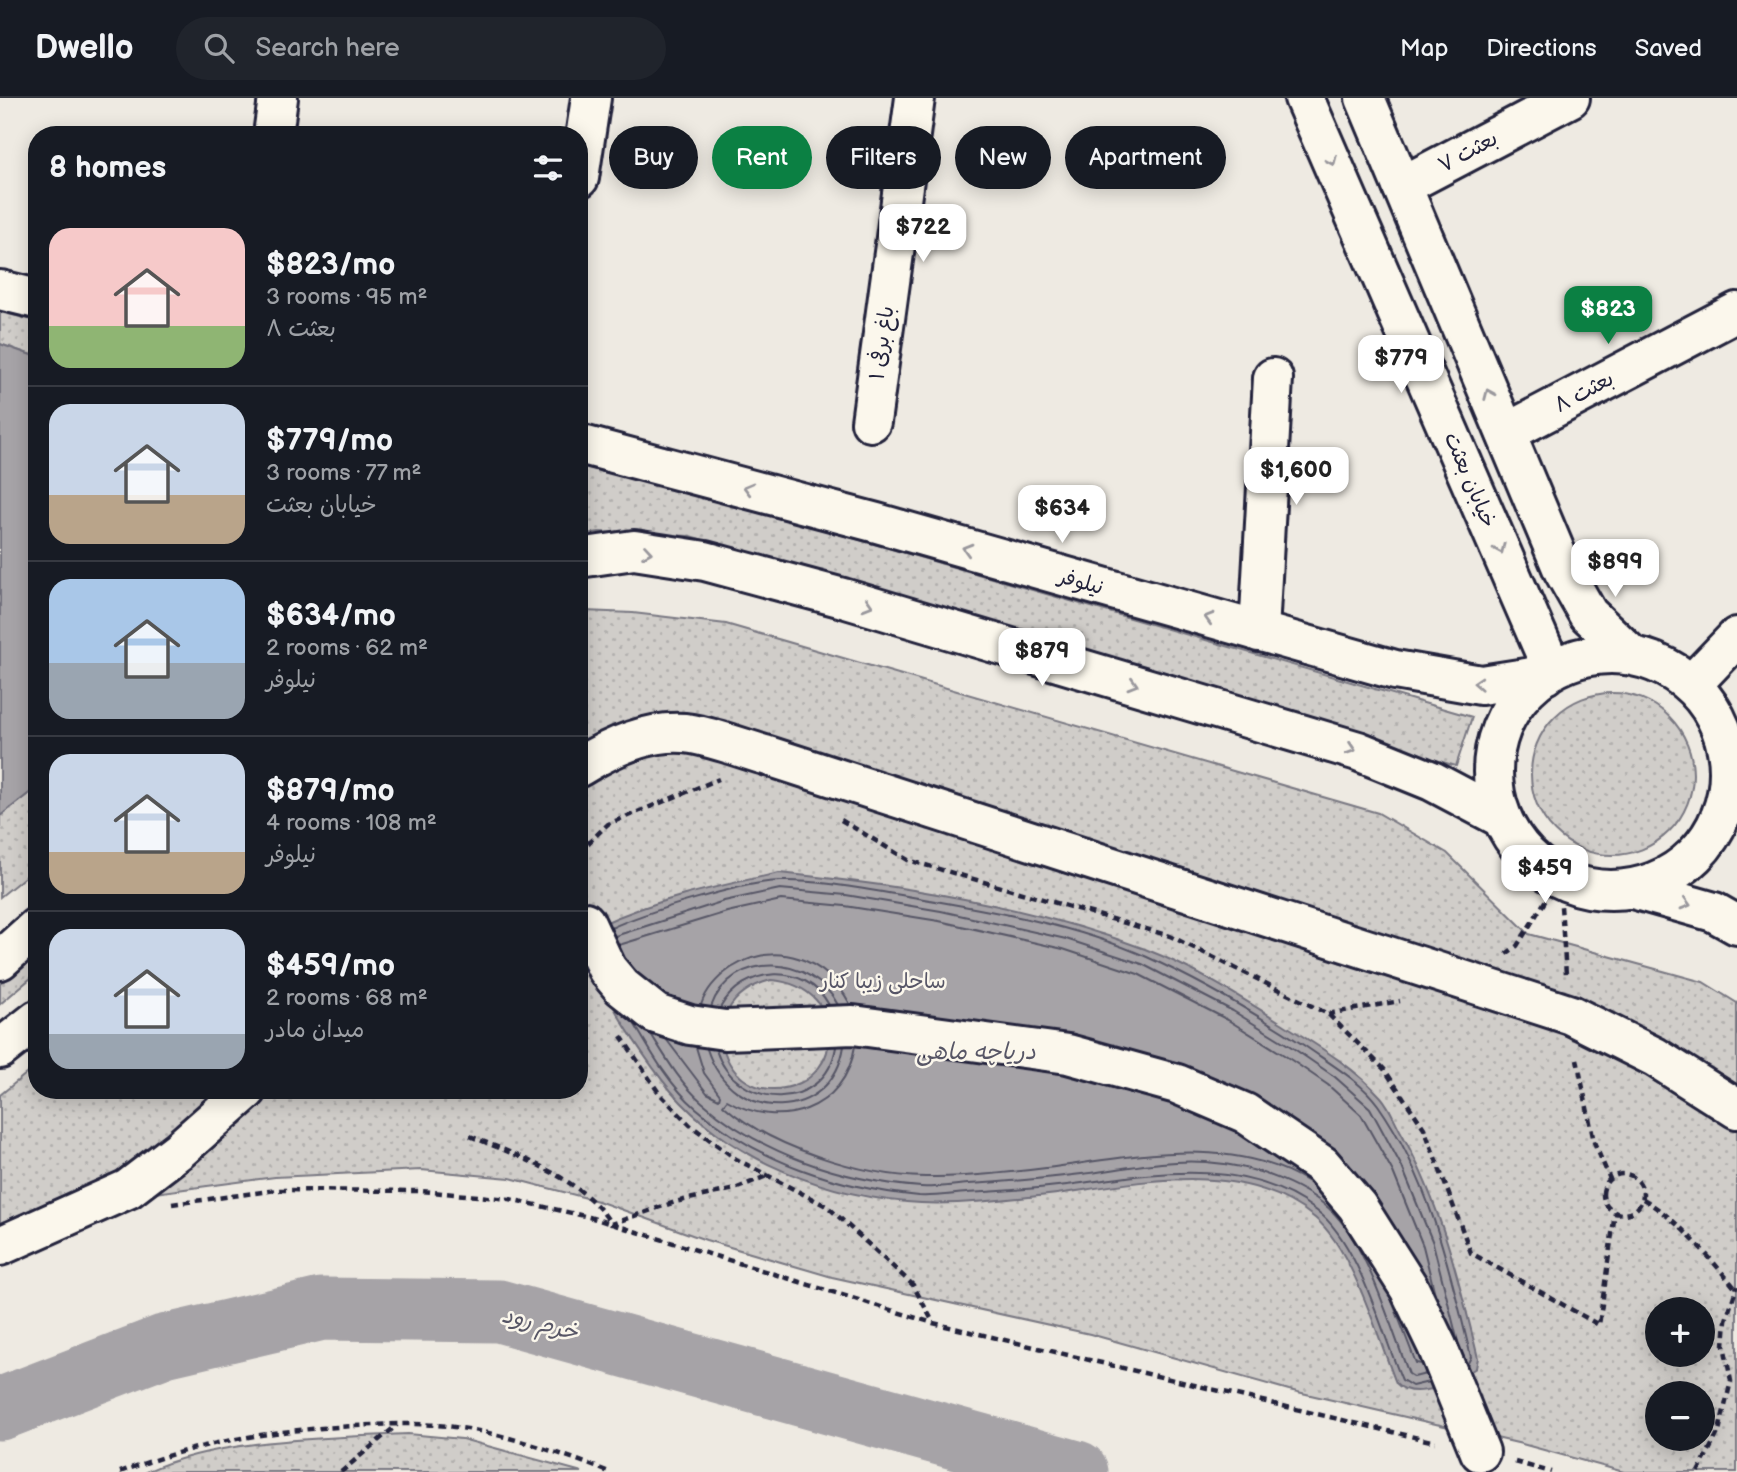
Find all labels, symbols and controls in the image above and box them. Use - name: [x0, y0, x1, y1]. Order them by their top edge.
- search box: [176, 17, 666, 80]
- text: Dwello: [35, 28, 134, 68]
- icon: search: [200, 29, 238, 67]
- text: Search here: [256, 33, 400, 64]
- text: Map: [1400, 34, 1448, 63]
- text: Directions: [1486, 34, 1597, 63]
- text: Saved: [1635, 34, 1702, 63]
- chip: Buy: [609, 126, 698, 189]
- chip: Rent: [712, 126, 812, 189]
- chip: Filters: [826, 126, 941, 189]
- chip: New: [955, 126, 1051, 189]
- chip: Apartment: [1065, 126, 1226, 189]
- street label: بعثت ۷: [1434, 126, 1502, 178]
- icon: filters: [529, 149, 567, 187]
- text: 8 homes: [49, 150, 166, 186]
- one-way arrow: [1323, 154, 1337, 166]
- pin: $722: [882, 204, 964, 264]
- text: $722: [895, 213, 951, 241]
- text: $823/mo: [266, 247, 395, 283]
- icon: home: [105, 256, 189, 340]
- text: 3 rooms · 95 m²: [266, 283, 427, 311]
- pin: $823: [1567, 286, 1649, 346]
- text: $823: [1580, 295, 1636, 323]
- street label: باغ برفی ۱: [862, 304, 902, 382]
- text: بعثت ۸: [266, 315, 336, 343]
- pin: $779: [1360, 336, 1442, 395]
- text: $779: [1374, 344, 1428, 372]
- street label: بعثت ۸: [1550, 366, 1618, 418]
- one-way arrow: [1484, 389, 1498, 401]
- text: $779/mo: [266, 423, 393, 459]
- street label: خیابان بعثت: [1439, 429, 1501, 531]
- icon: home: [105, 432, 189, 516]
- pin: $1,600: [1239, 448, 1353, 507]
- text: $1,600: [1260, 456, 1332, 484]
- text: 3 rooms · 77 m²: [266, 459, 422, 487]
- one-way arrow: [742, 481, 754, 496]
- pin: $634: [1021, 486, 1103, 545]
- text: خیابان بعثت: [266, 491, 377, 519]
- text: $634: [1034, 494, 1090, 522]
- pin: $899: [1574, 540, 1656, 599]
- one-way arrow: [1492, 542, 1506, 554]
- one-way arrow: [961, 543, 973, 557]
- one-way arrow: [641, 544, 653, 559]
- text: $899: [1587, 548, 1643, 576]
- street label: نیلوفر: [1053, 563, 1106, 601]
- one-way arrow: [861, 597, 873, 612]
- text: $634/mo: [266, 598, 396, 634]
- icon: home: [105, 607, 189, 691]
- one-way arrow: [1204, 612, 1216, 627]
- pin: $879: [1001, 628, 1083, 688]
- text: 2 rooms · 62 m²: [266, 634, 428, 662]
- text: $879: [1014, 637, 1070, 665]
- text: نیلوفر: [266, 666, 316, 694]
- one-way arrow: [1472, 675, 1483, 690]
- one-way arrow: [1126, 676, 1138, 691]
- one-way arrow: [1344, 741, 1356, 755]
- text: $879/mo: [266, 773, 395, 809]
- icon: home: [105, 782, 189, 866]
- text: 4 rooms · 108 m²: [266, 809, 437, 837]
- text: نیلوفر: [266, 841, 316, 869]
- pin: $459: [1504, 846, 1586, 905]
- text: $459: [1517, 854, 1573, 882]
- one-way arrow: [1680, 896, 1692, 910]
- text: $459/mo: [266, 948, 395, 984]
- icon: home: [105, 957, 189, 1041]
- park label: ساحلی زیبا کنار: [818, 969, 946, 995]
- text: 2 rooms · 68 m²: [266, 984, 428, 1012]
- text: میدان مادر: [266, 1016, 364, 1044]
- water label: دریاچه ماهی: [916, 1038, 1036, 1066]
- map controls: [1645, 1297, 1715, 1451]
- button: +: [1645, 1297, 1715, 1367]
- water label: خرم رود: [498, 1301, 581, 1350]
- button: −: [1645, 1381, 1715, 1451]

